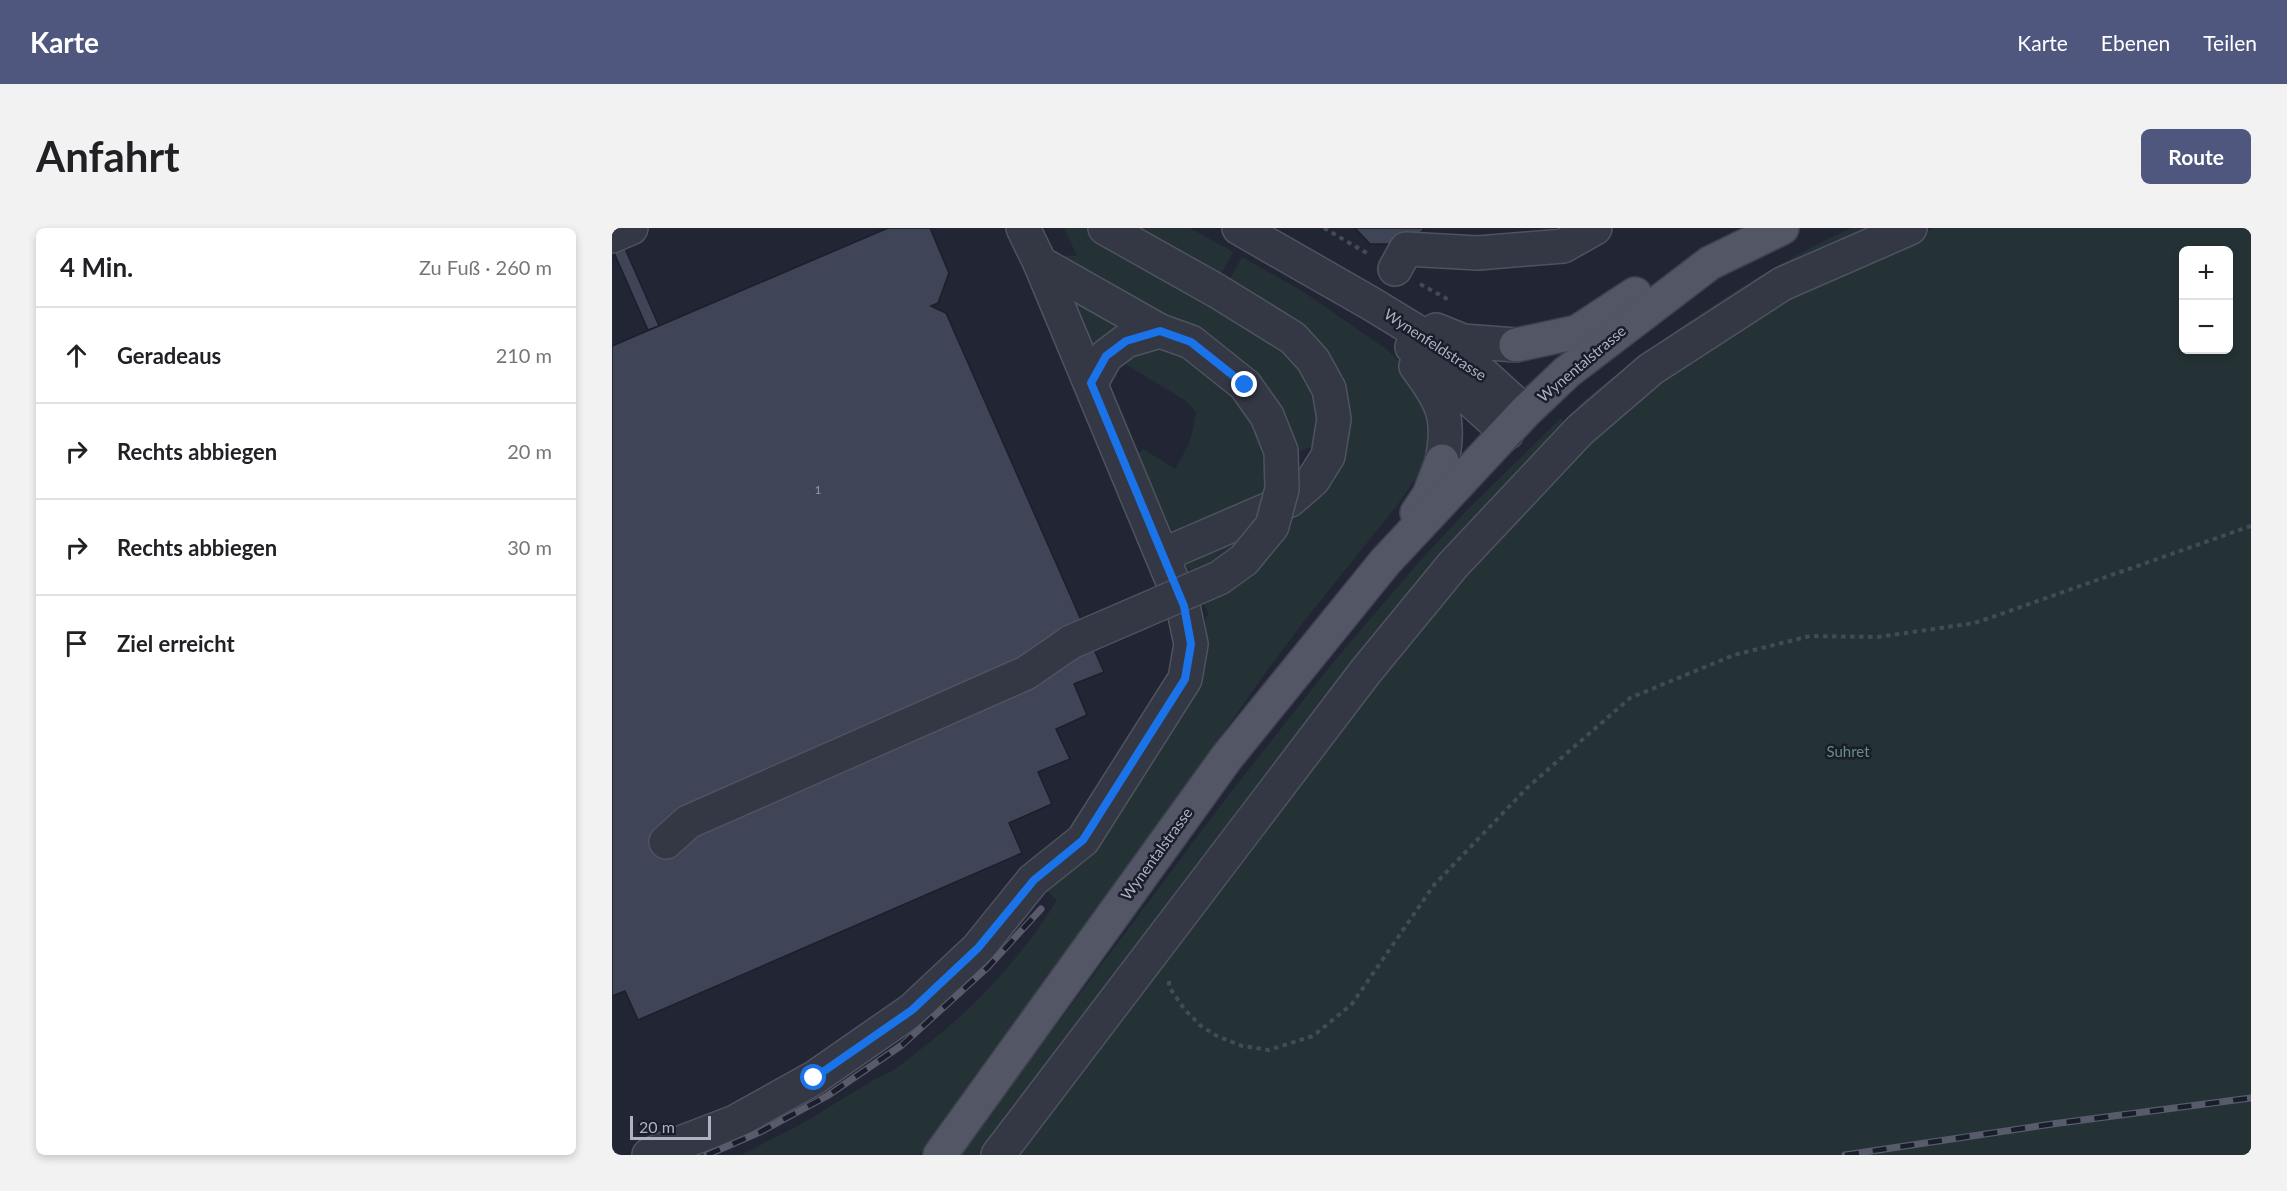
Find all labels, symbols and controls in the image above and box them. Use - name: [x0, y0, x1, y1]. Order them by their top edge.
- text: Karte: [30, 25, 99, 59]
- text: Karte: [2017, 30, 2068, 55]
- text: Ebenen: [2101, 30, 2170, 55]
- text: Teilen: [2203, 30, 2257, 55]
- button: Route: [2141, 129, 2251, 184]
- text: Anfahrt: [36, 131, 180, 181]
- map controls: [2179, 246, 2233, 354]
- button: +: [2179, 246, 2233, 300]
- text: 4 Min.: [60, 251, 133, 283]
- text: Zu Fuß · 260 m: [419, 255, 552, 279]
- button: −: [2179, 300, 2233, 354]
- street label: Wynenfeldstrasse: [1381, 304, 1490, 384]
- street label: Wynentalstrasse: [1534, 321, 1629, 405]
- icon: ahead: [60, 339, 93, 372]
- text: Geradeaus: [117, 342, 221, 369]
- text: 210 m: [496, 343, 552, 367]
- route end: [1231, 371, 1257, 397]
- icon: right: [60, 435, 93, 468]
- text: Rechts abbiegen: [117, 438, 277, 465]
- text: 20 m: [507, 439, 552, 463]
- house number: 1: [815, 482, 822, 497]
- icon: right: [60, 531, 93, 564]
- text: Rechts abbiegen: [117, 534, 277, 561]
- text: 30 m: [507, 535, 552, 559]
- icon: arrive: [60, 627, 93, 660]
- text: Ziel erreicht: [117, 630, 235, 657]
- park label: Suhret: [1826, 742, 1870, 760]
- street label: Wynentalstrasse: [1117, 804, 1196, 903]
- route start: [800, 1064, 826, 1090]
- scale bar: [630, 1113, 711, 1140]
- text: 20 m: [639, 1117, 675, 1136]

